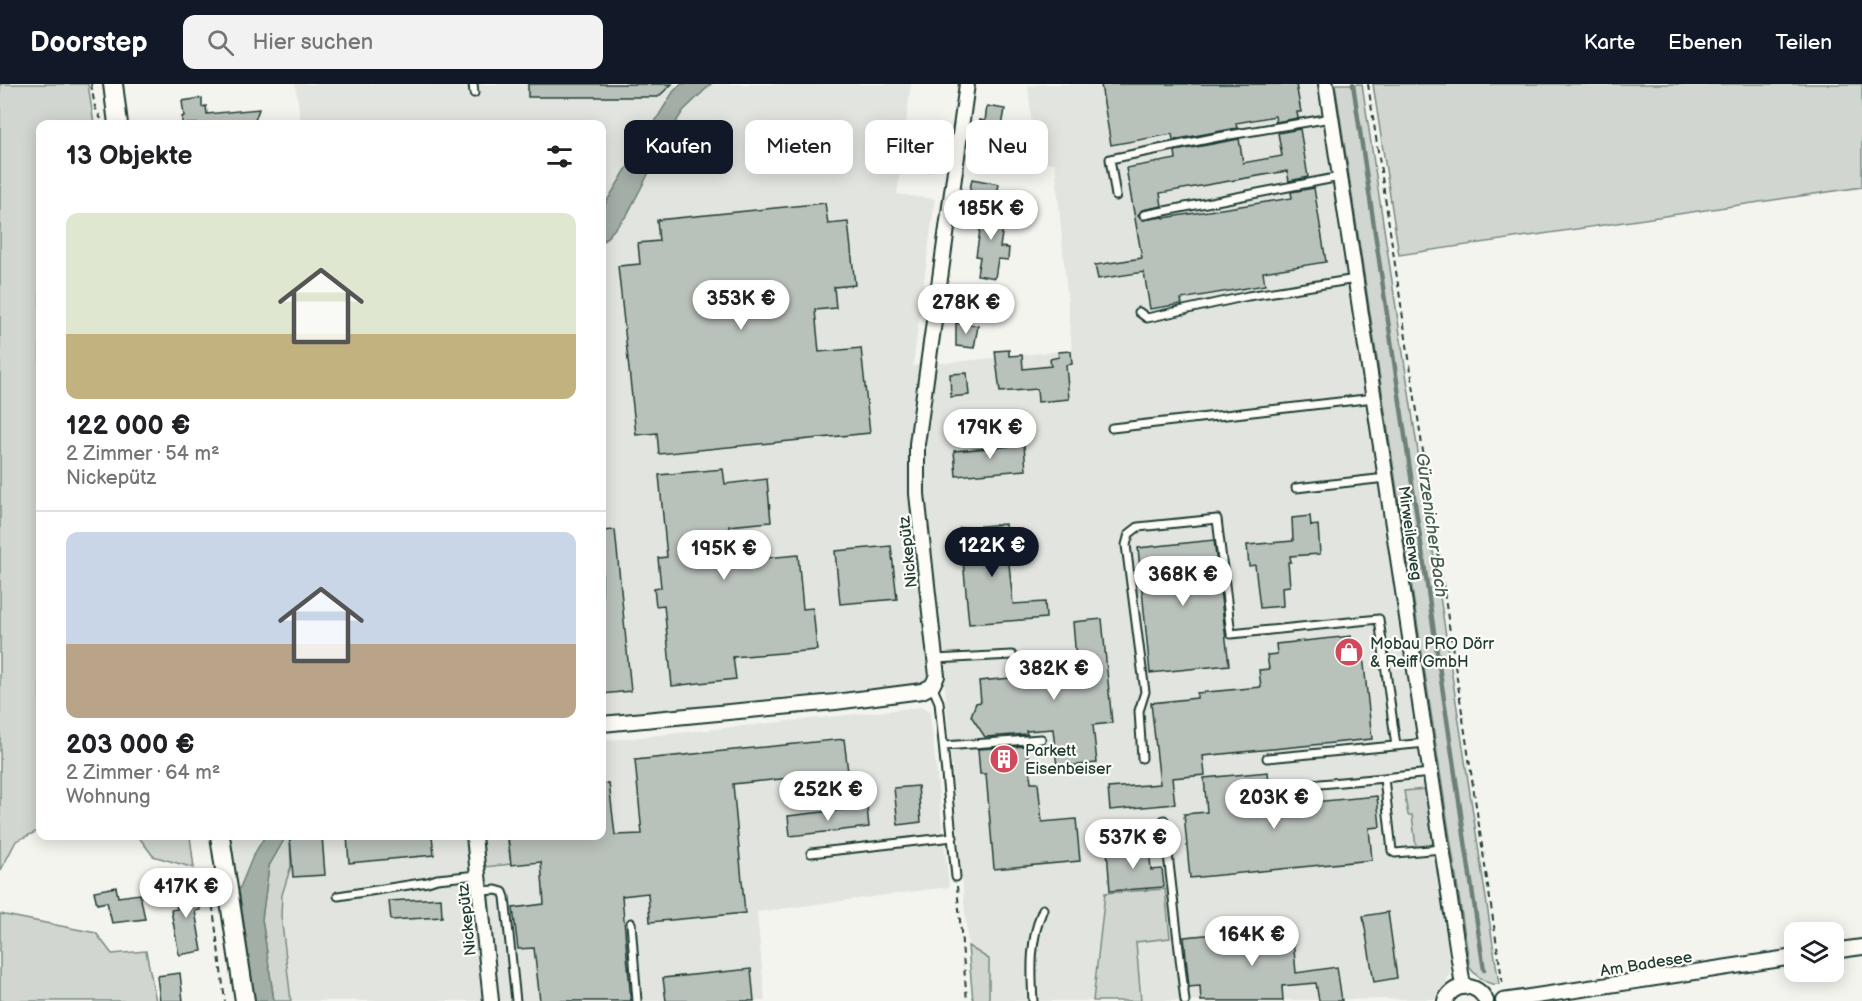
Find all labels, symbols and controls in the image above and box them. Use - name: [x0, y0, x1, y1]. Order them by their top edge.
- search box: [183, 15, 603, 69]
- text: Doorstep: [30, 26, 147, 59]
- icon: search: [204, 26, 237, 59]
- text: Hier suchen: [252, 29, 373, 56]
- text: Karte: [1584, 30, 1635, 55]
- text: Ebenen: [1668, 30, 1742, 55]
- text: Teilen: [1775, 30, 1832, 55]
- chip: Kaufen: [624, 120, 733, 174]
- chip: Mieten: [745, 120, 853, 174]
- chip: Filter: [865, 120, 954, 174]
- chip: Neu: [966, 120, 1048, 174]
- icon: filters: [543, 140, 576, 173]
- text: 13 Objekte: [66, 141, 192, 172]
- pin: 185K €: [942, 190, 1040, 241]
- text: 185K €: [958, 197, 1024, 221]
- icon: home: [267, 252, 375, 360]
- pin: 353K €: [692, 280, 790, 331]
- pin: 278K €: [917, 284, 1015, 335]
- text: 353K €: [707, 287, 775, 311]
- text: 278K €: [932, 291, 1000, 315]
- pin: 179K €: [941, 409, 1039, 460]
- text: 122 000 €: [66, 411, 190, 442]
- text: 179K €: [957, 416, 1023, 440]
- text: 2 Zimmer · 54 m²: [66, 442, 220, 466]
- water label: Gürzenicher Bach: [1411, 451, 1452, 599]
- text: Nickepütz: [66, 466, 156, 490]
- street label: Mirweilerweg: [1393, 485, 1426, 582]
- street label: Nickepütz: [895, 515, 922, 589]
- pin: 122K €: [943, 527, 1041, 578]
- pin: 195K €: [675, 530, 773, 581]
- text: 122K €: [959, 534, 1025, 558]
- text: 195K €: [691, 537, 757, 561]
- pin: 368K €: [1134, 556, 1232, 607]
- text: 368K €: [1148, 563, 1218, 587]
- icon: home: [267, 571, 375, 679]
- place label: Mobau PRO Dörr & Reiff GmbH: [1370, 635, 1494, 672]
- shop icon: Mobau PRO Dörr & Reiff GmbH: [1333, 636, 1365, 668]
- pin: 382K €: [1005, 650, 1103, 701]
- text: 382K €: [1019, 657, 1089, 681]
- text: 203 000 €: [66, 730, 195, 761]
- place label: Parkett Eisenbeiser: [1025, 742, 1112, 779]
- building icon: Parkett Eisenbeiser: [988, 743, 1020, 775]
- text: 2 Zimmer · 64 m²: [66, 761, 220, 785]
- pin: 252K €: [779, 771, 877, 822]
- text: 252K €: [793, 778, 863, 802]
- pin: 203K €: [1225, 779, 1323, 830]
- text: Wohnung: [66, 785, 151, 809]
- text: 203K €: [1239, 786, 1309, 810]
- pin: 537K €: [1084, 819, 1182, 870]
- text: 537K €: [1099, 826, 1167, 850]
- pin: 417K €: [137, 868, 235, 919]
- text: 417K €: [154, 875, 218, 899]
- street label: Nickepütz: [454, 883, 481, 957]
- pin: 164K €: [1203, 916, 1301, 967]
- map controls: [1784, 922, 1844, 982]
- button: layers: [1784, 922, 1844, 982]
- text: 164K €: [1219, 923, 1285, 947]
- street label: Am Badesee: [1599, 948, 1694, 981]

